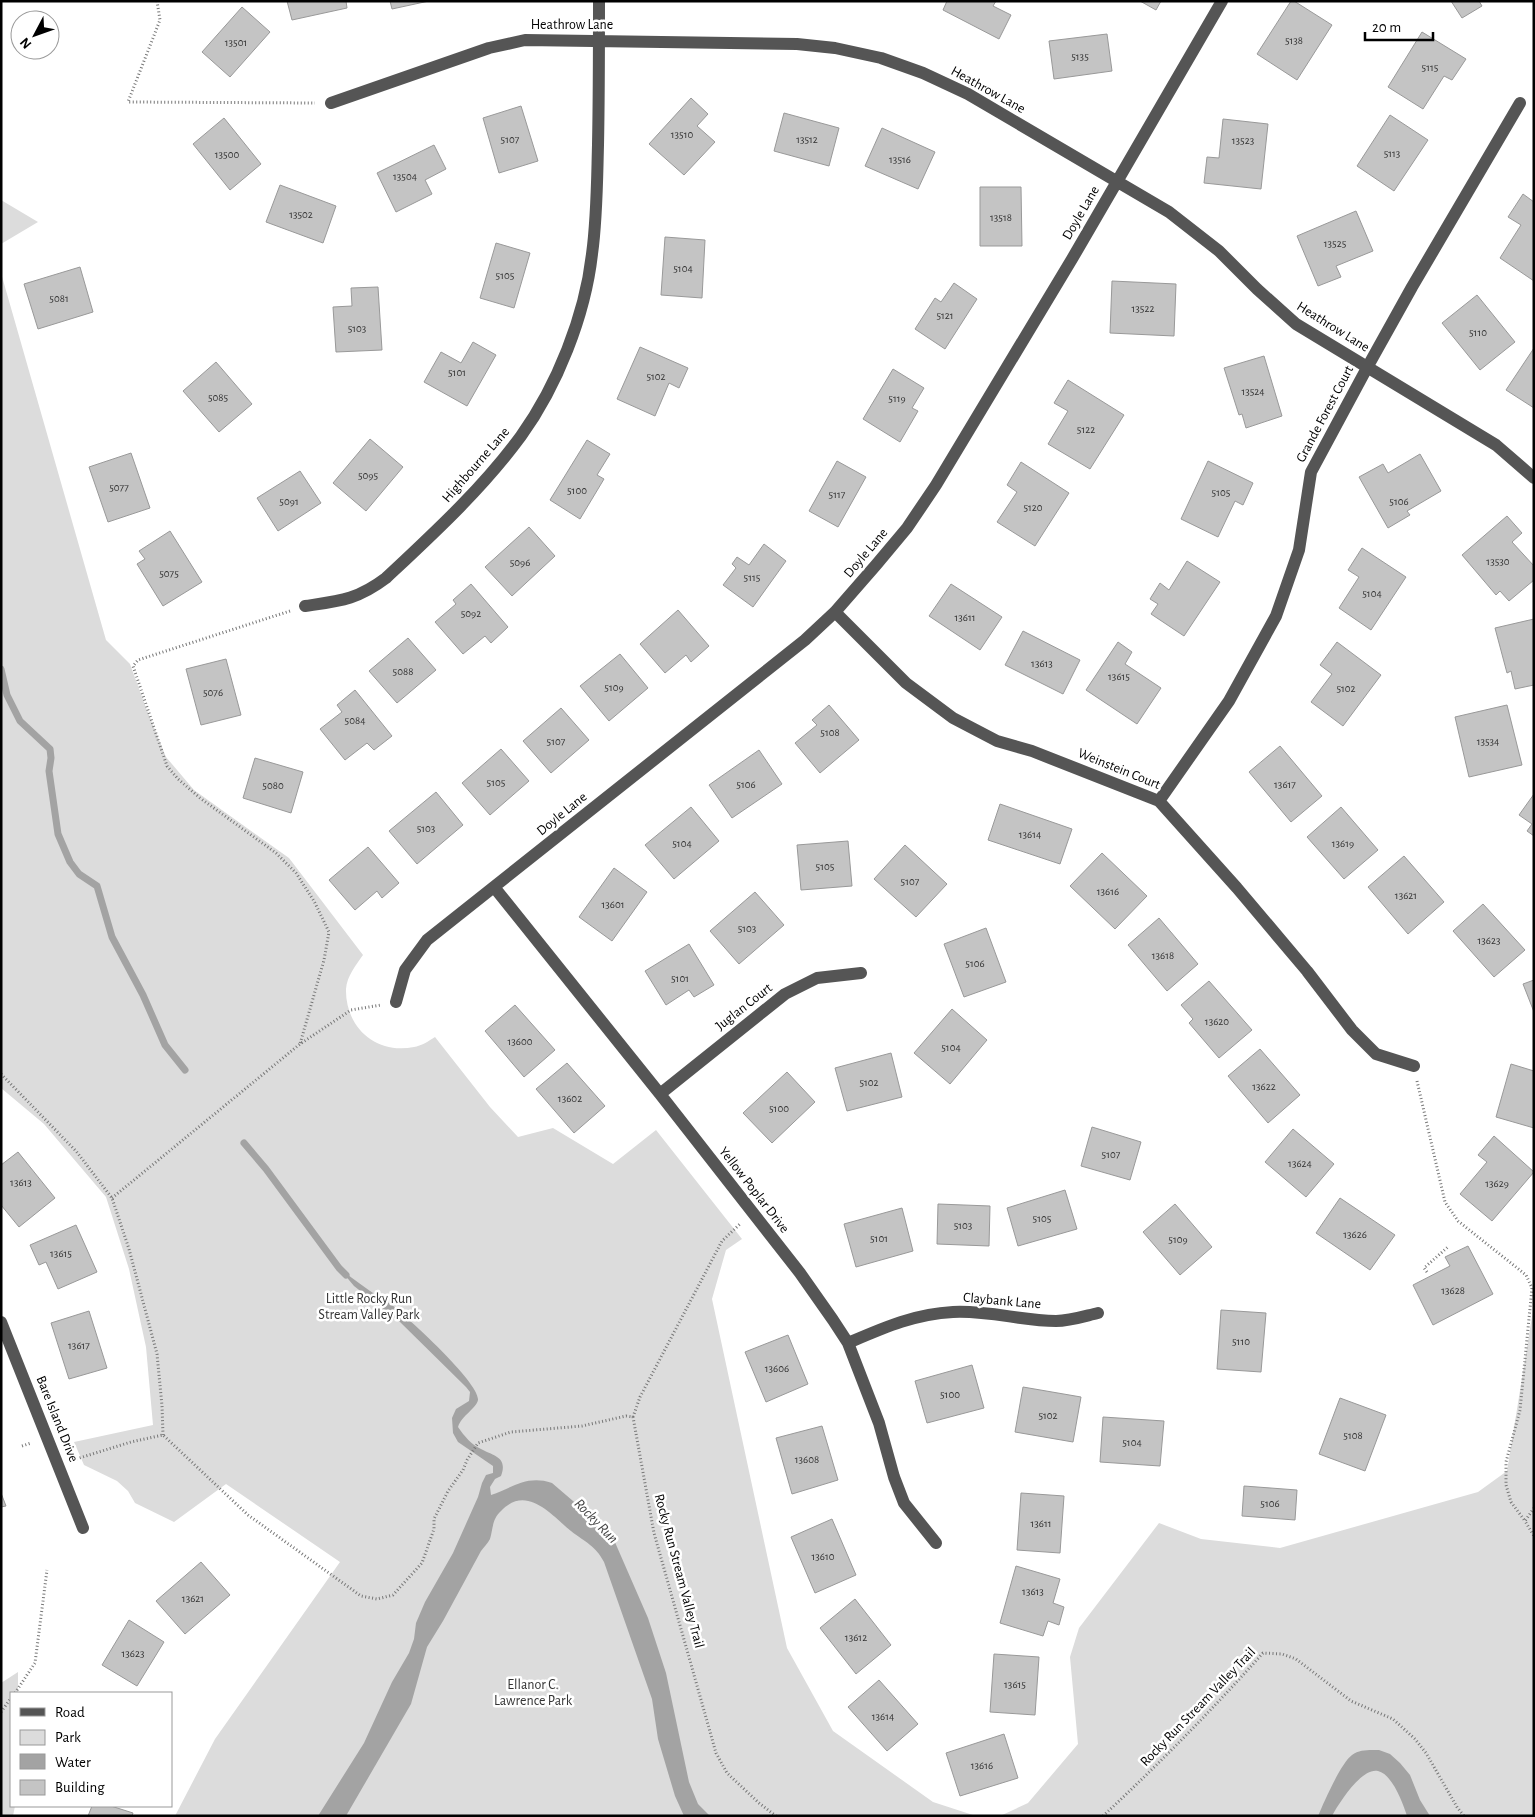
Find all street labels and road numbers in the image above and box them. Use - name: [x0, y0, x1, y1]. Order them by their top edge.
- street label: Heathrow Lane: [531, 18, 613, 32]
- street label: Heathrow Lane: [948, 64, 1028, 116]
- street label: Doyle Lane: [1060, 184, 1102, 242]
- street label: Heathrow Lane: [1294, 299, 1372, 355]
- street label: Grande Forest Court: [1294, 363, 1357, 465]
- street label: Highbourne Lane: [440, 425, 512, 505]
- street label: Doyle Lane: [841, 526, 891, 580]
- street label: Weinstein Court: [1076, 746, 1163, 792]
- street label: Doyle Lane: [534, 790, 590, 838]
- street label: Juglan Court: [713, 980, 775, 1033]
- street label: Yellow Poplar Drive: [716, 1144, 792, 1236]
- street label: Claybank Lane: [962, 1291, 1042, 1311]
- street label: Bare Island Drive: [33, 1374, 81, 1464]
- street label: Rocky Run Stream Valley Trail: [652, 1492, 706, 1650]
- street label: Rocky Run Stream Valley Trail: [1138, 1645, 1258, 1769]

